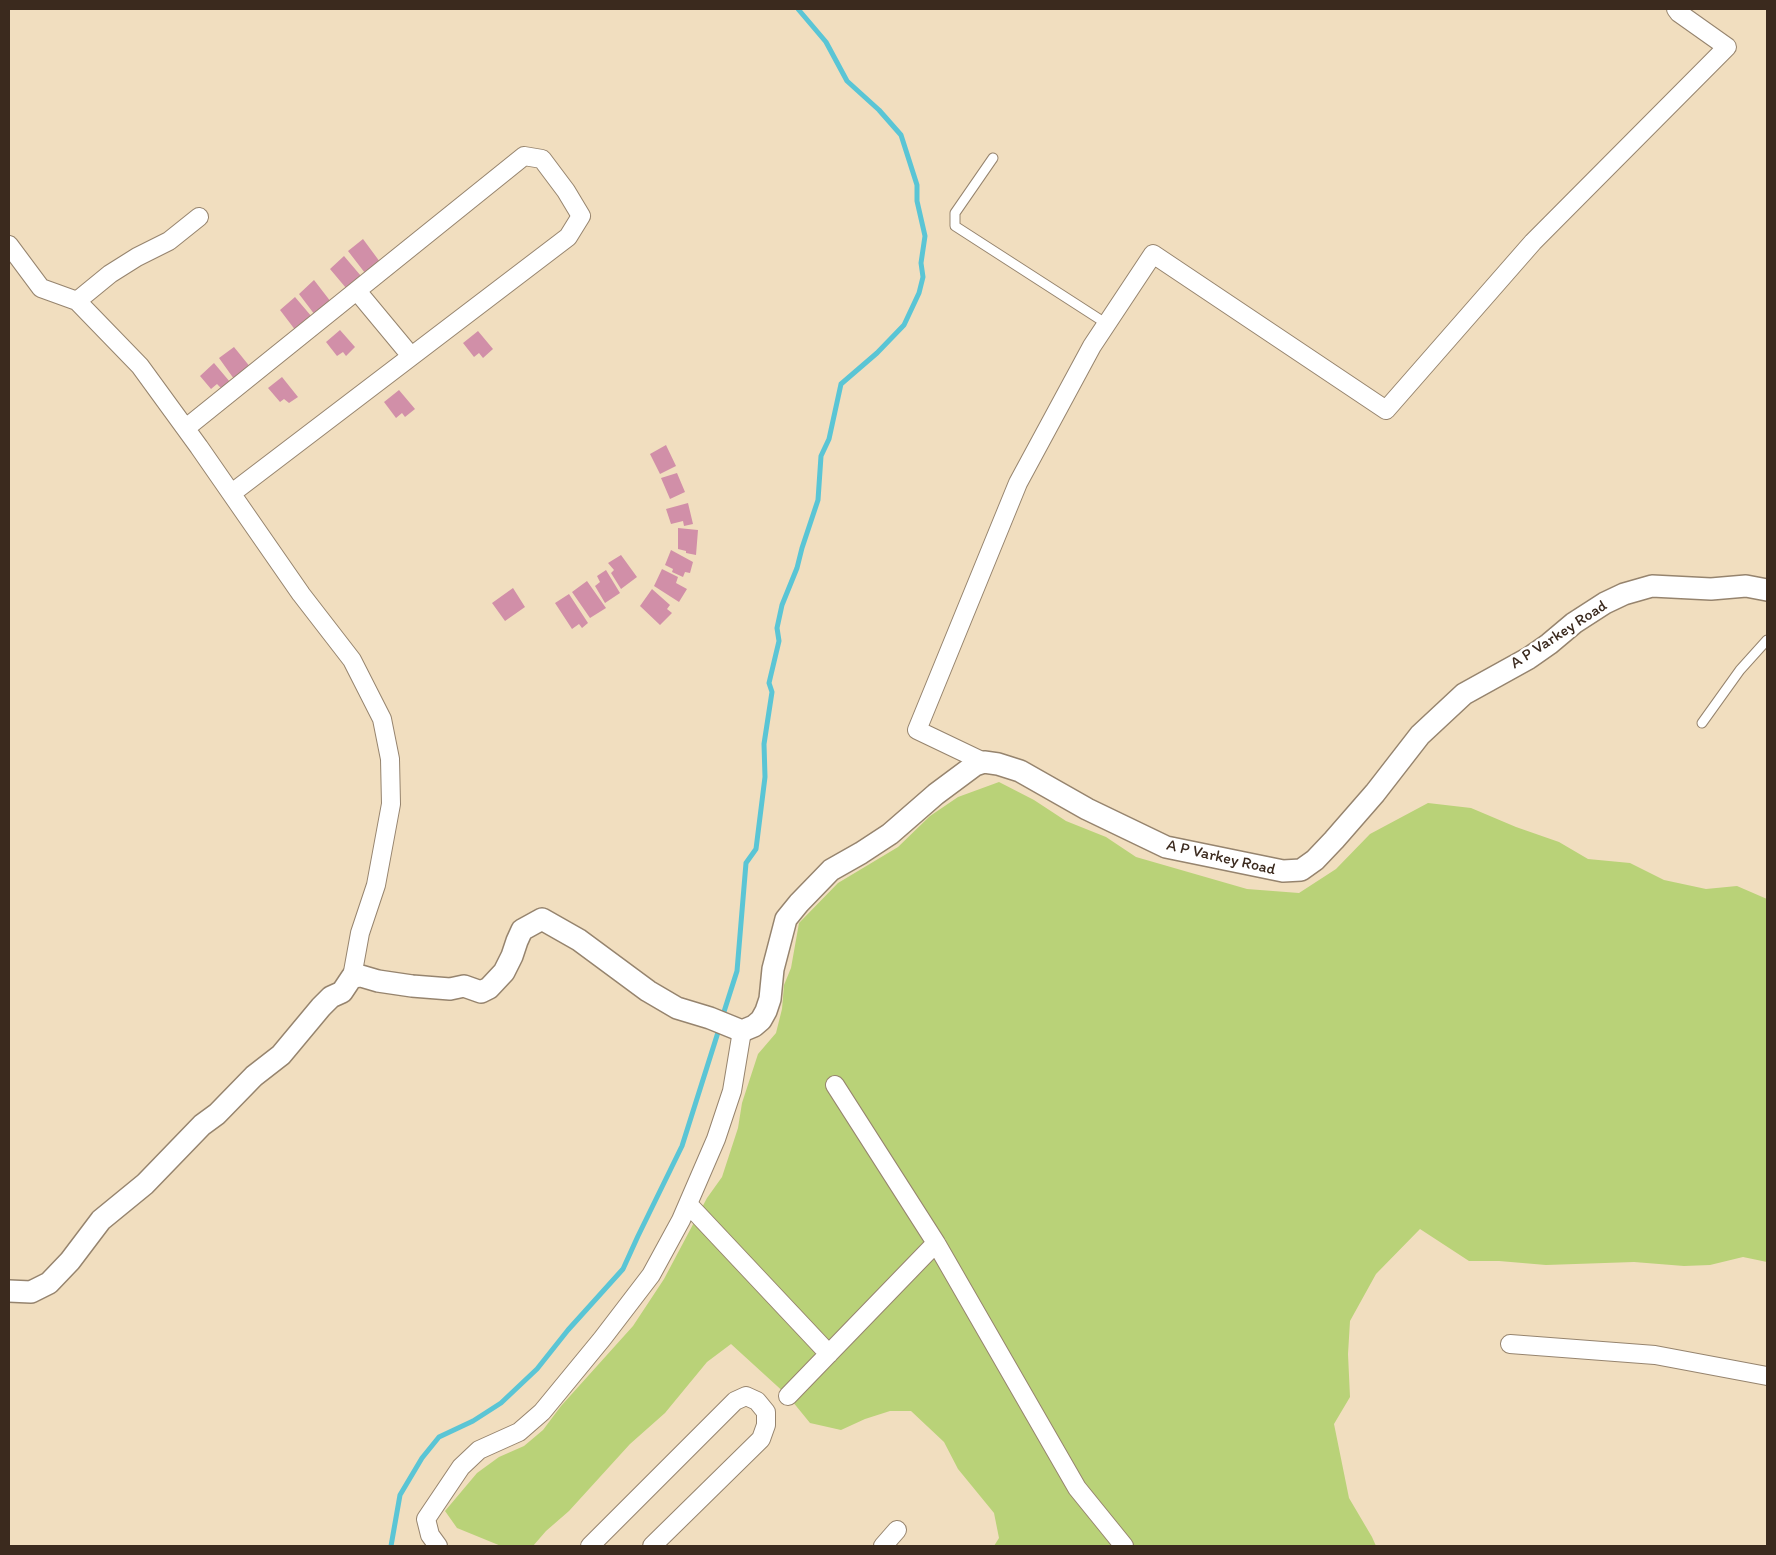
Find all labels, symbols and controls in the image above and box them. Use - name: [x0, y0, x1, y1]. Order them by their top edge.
- street label: A P Varkey Road: [1507, 597, 1611, 673]
- street label: A P Varkey Road: [1165, 836, 1277, 880]

